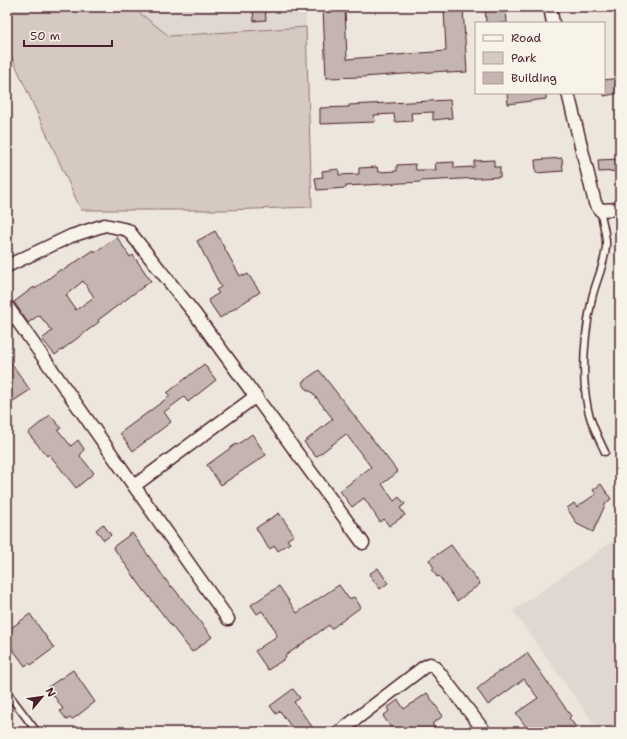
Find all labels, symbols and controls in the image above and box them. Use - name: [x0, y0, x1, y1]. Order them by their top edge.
- scale bar: [24, 22, 112, 48]
- legend: [475, 22, 605, 94]
- text: 50 m: [30, 28, 60, 44]
- text: Road: [511, 30, 542, 46]
- text: Park: [511, 50, 537, 66]
- text: Building: [511, 70, 557, 86]
- north arrow: [22, 677, 62, 717]
- text: N: [42, 685, 59, 700]

